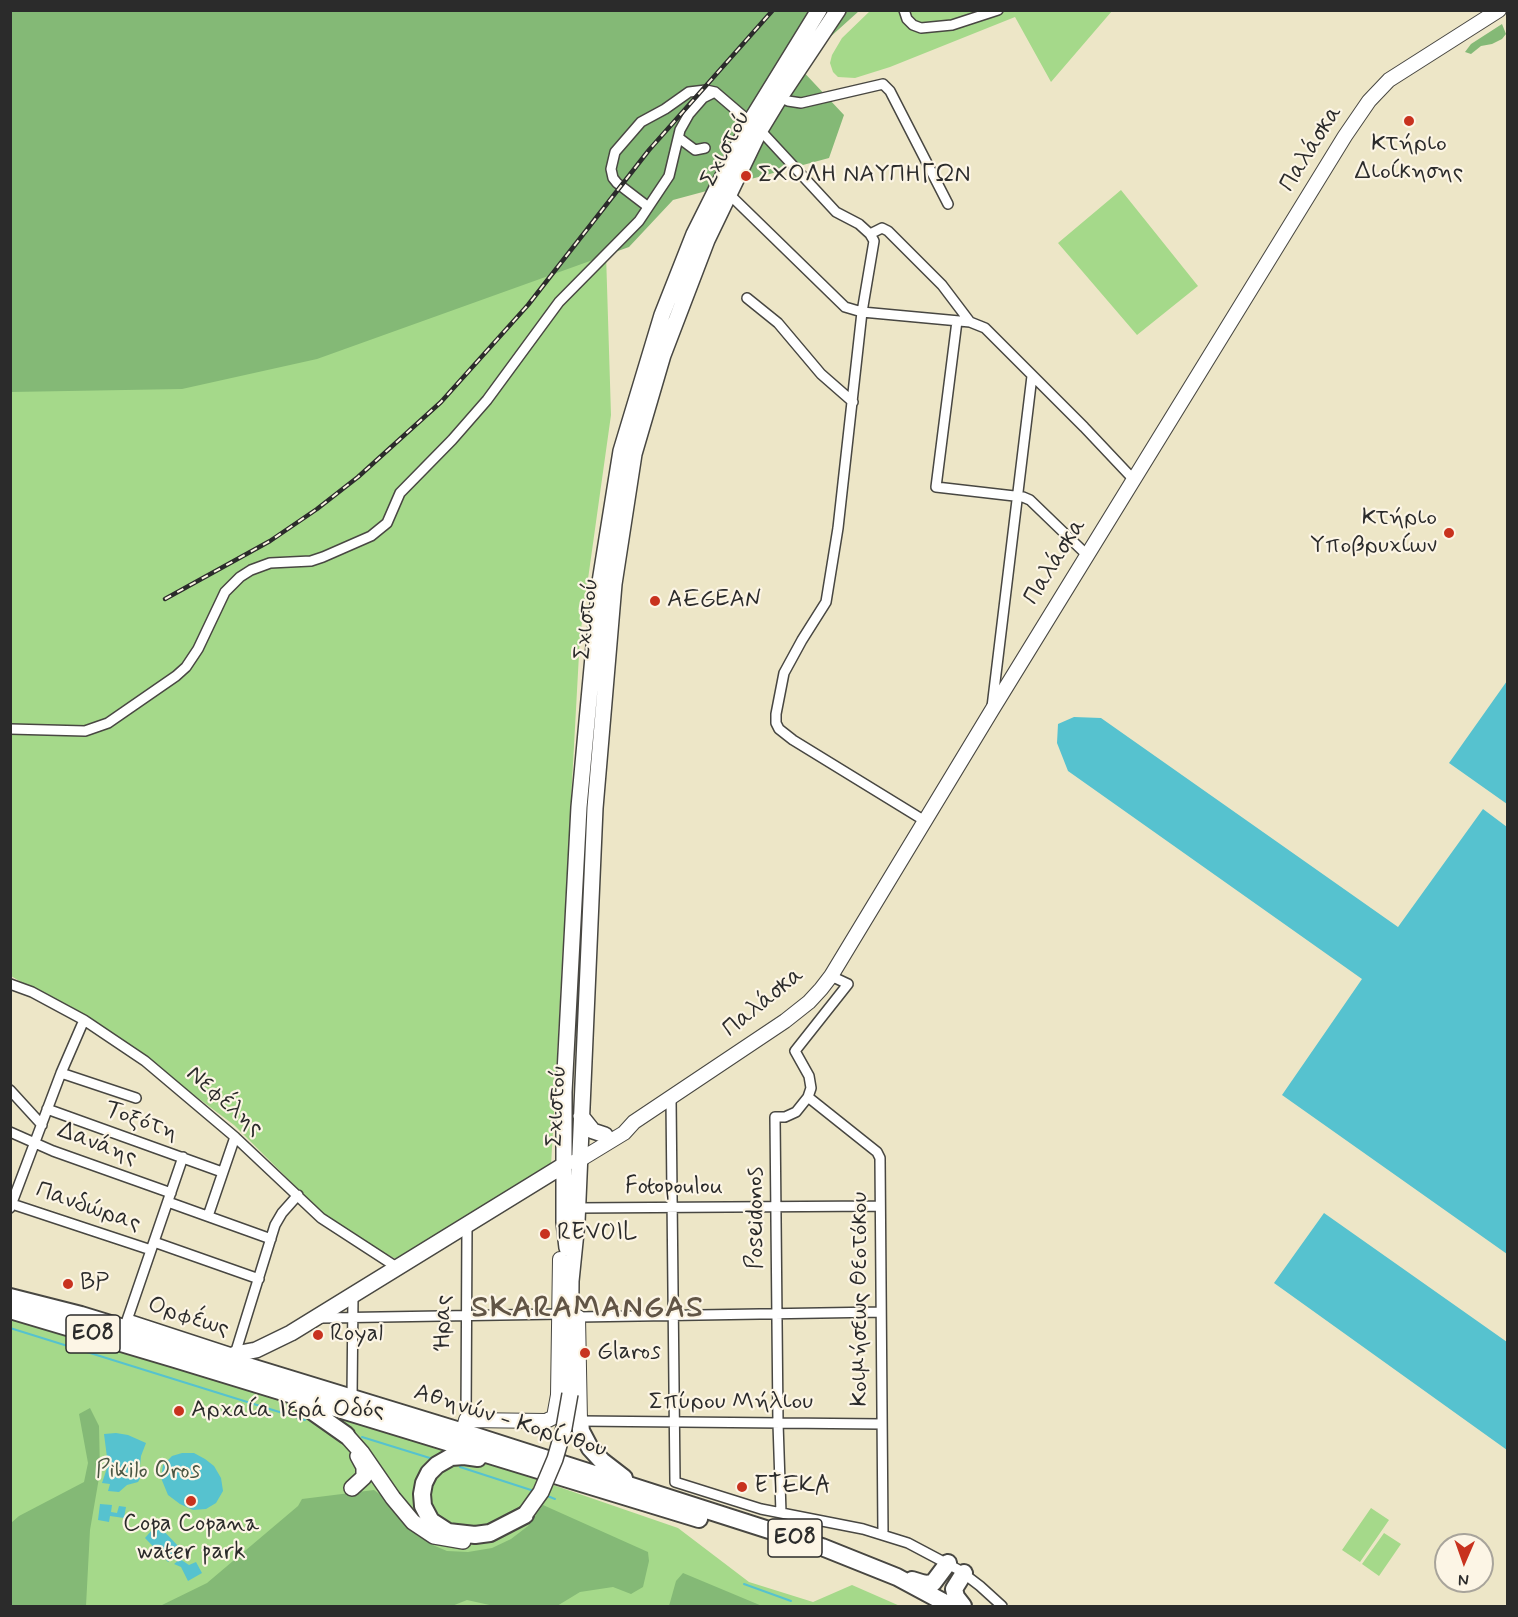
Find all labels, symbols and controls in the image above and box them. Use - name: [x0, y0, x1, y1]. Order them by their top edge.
- street label: Παλάσκα: [1274, 100, 1350, 198]
- street label: Σχιστού: [696, 106, 758, 192]
- marker: Κτήριο Διοίκησης: [1402, 114, 1416, 128]
- place label: Κτήριο Διοίκησης: [1355, 131, 1463, 187]
- place label: ΣΧΟΛΗ ΝΑΥΠΗΓΩΝ: [758, 162, 970, 190]
- marker: ΣΧΟΛΗ ΝΑΥΠΗΓΩΝ: [739, 169, 753, 183]
- place label: Κτήριο Υποβρυχίων: [1310, 505, 1437, 561]
- street label: Παλάσκα: [1018, 513, 1094, 611]
- marker: Κτήριο Υποβρυχίων: [1442, 526, 1456, 540]
- street label: Σχιστού: [569, 577, 607, 661]
- place label: AEGEAN: [667, 587, 762, 615]
- marker: AEGEAN: [648, 594, 662, 608]
- street label: Παλάσκα: [717, 961, 811, 1045]
- street label: Νεφέλης: [179, 1061, 269, 1143]
- street label: Σχιστού: [541, 1064, 575, 1148]
- street label: Τοξότη: [101, 1096, 181, 1148]
- street label: Δανάης: [53, 1117, 141, 1173]
- street label: Poseidonos: [743, 1167, 771, 1269]
- street label: Fotopoulou: [625, 1174, 723, 1202]
- street label: Πανδώρας: [32, 1177, 144, 1239]
- street label: Κοιμήσεως Θεοτόκου: [847, 1192, 875, 1406]
- place label: REVOIL: [557, 1220, 638, 1248]
- marker: REVOIL: [538, 1227, 552, 1241]
- place label: BP: [80, 1270, 109, 1298]
- marker: BP: [61, 1277, 75, 1291]
- street label: Ορφέως: [144, 1291, 232, 1345]
- district label: SKARAMANGAS: [470, 1292, 706, 1328]
- street label: Ήρας: [430, 1295, 458, 1351]
- road number: ΕΟ8: [66, 1315, 120, 1353]
- place label: Royal: [330, 1321, 383, 1349]
- marker: Royal: [311, 1328, 325, 1342]
- place label: Glaros: [597, 1339, 661, 1367]
- marker: Glaros: [578, 1346, 592, 1360]
- street label: Αθηνών - Κορίνθου: [410, 1379, 610, 1465]
- street label: Σπύρου Μήλιου: [649, 1389, 813, 1417]
- place label: Αρχαία Ιερά Οδός: [191, 1397, 384, 1425]
- marker: Αρχαία Ιερά Οδός: [172, 1404, 186, 1418]
- park label: Pikilo Oros: [96, 1458, 200, 1486]
- place label: ETEKA: [754, 1473, 831, 1501]
- marker: ETEKA: [735, 1480, 749, 1494]
- marker: Copa Copana water park: [184, 1494, 198, 1508]
- place label: Copa Copana water park: [123, 1511, 259, 1567]
- road number: ΕΟ8: [768, 1519, 822, 1557]
- north arrow: [1434, 1533, 1494, 1593]
- text: N: [1458, 1569, 1469, 1590]

